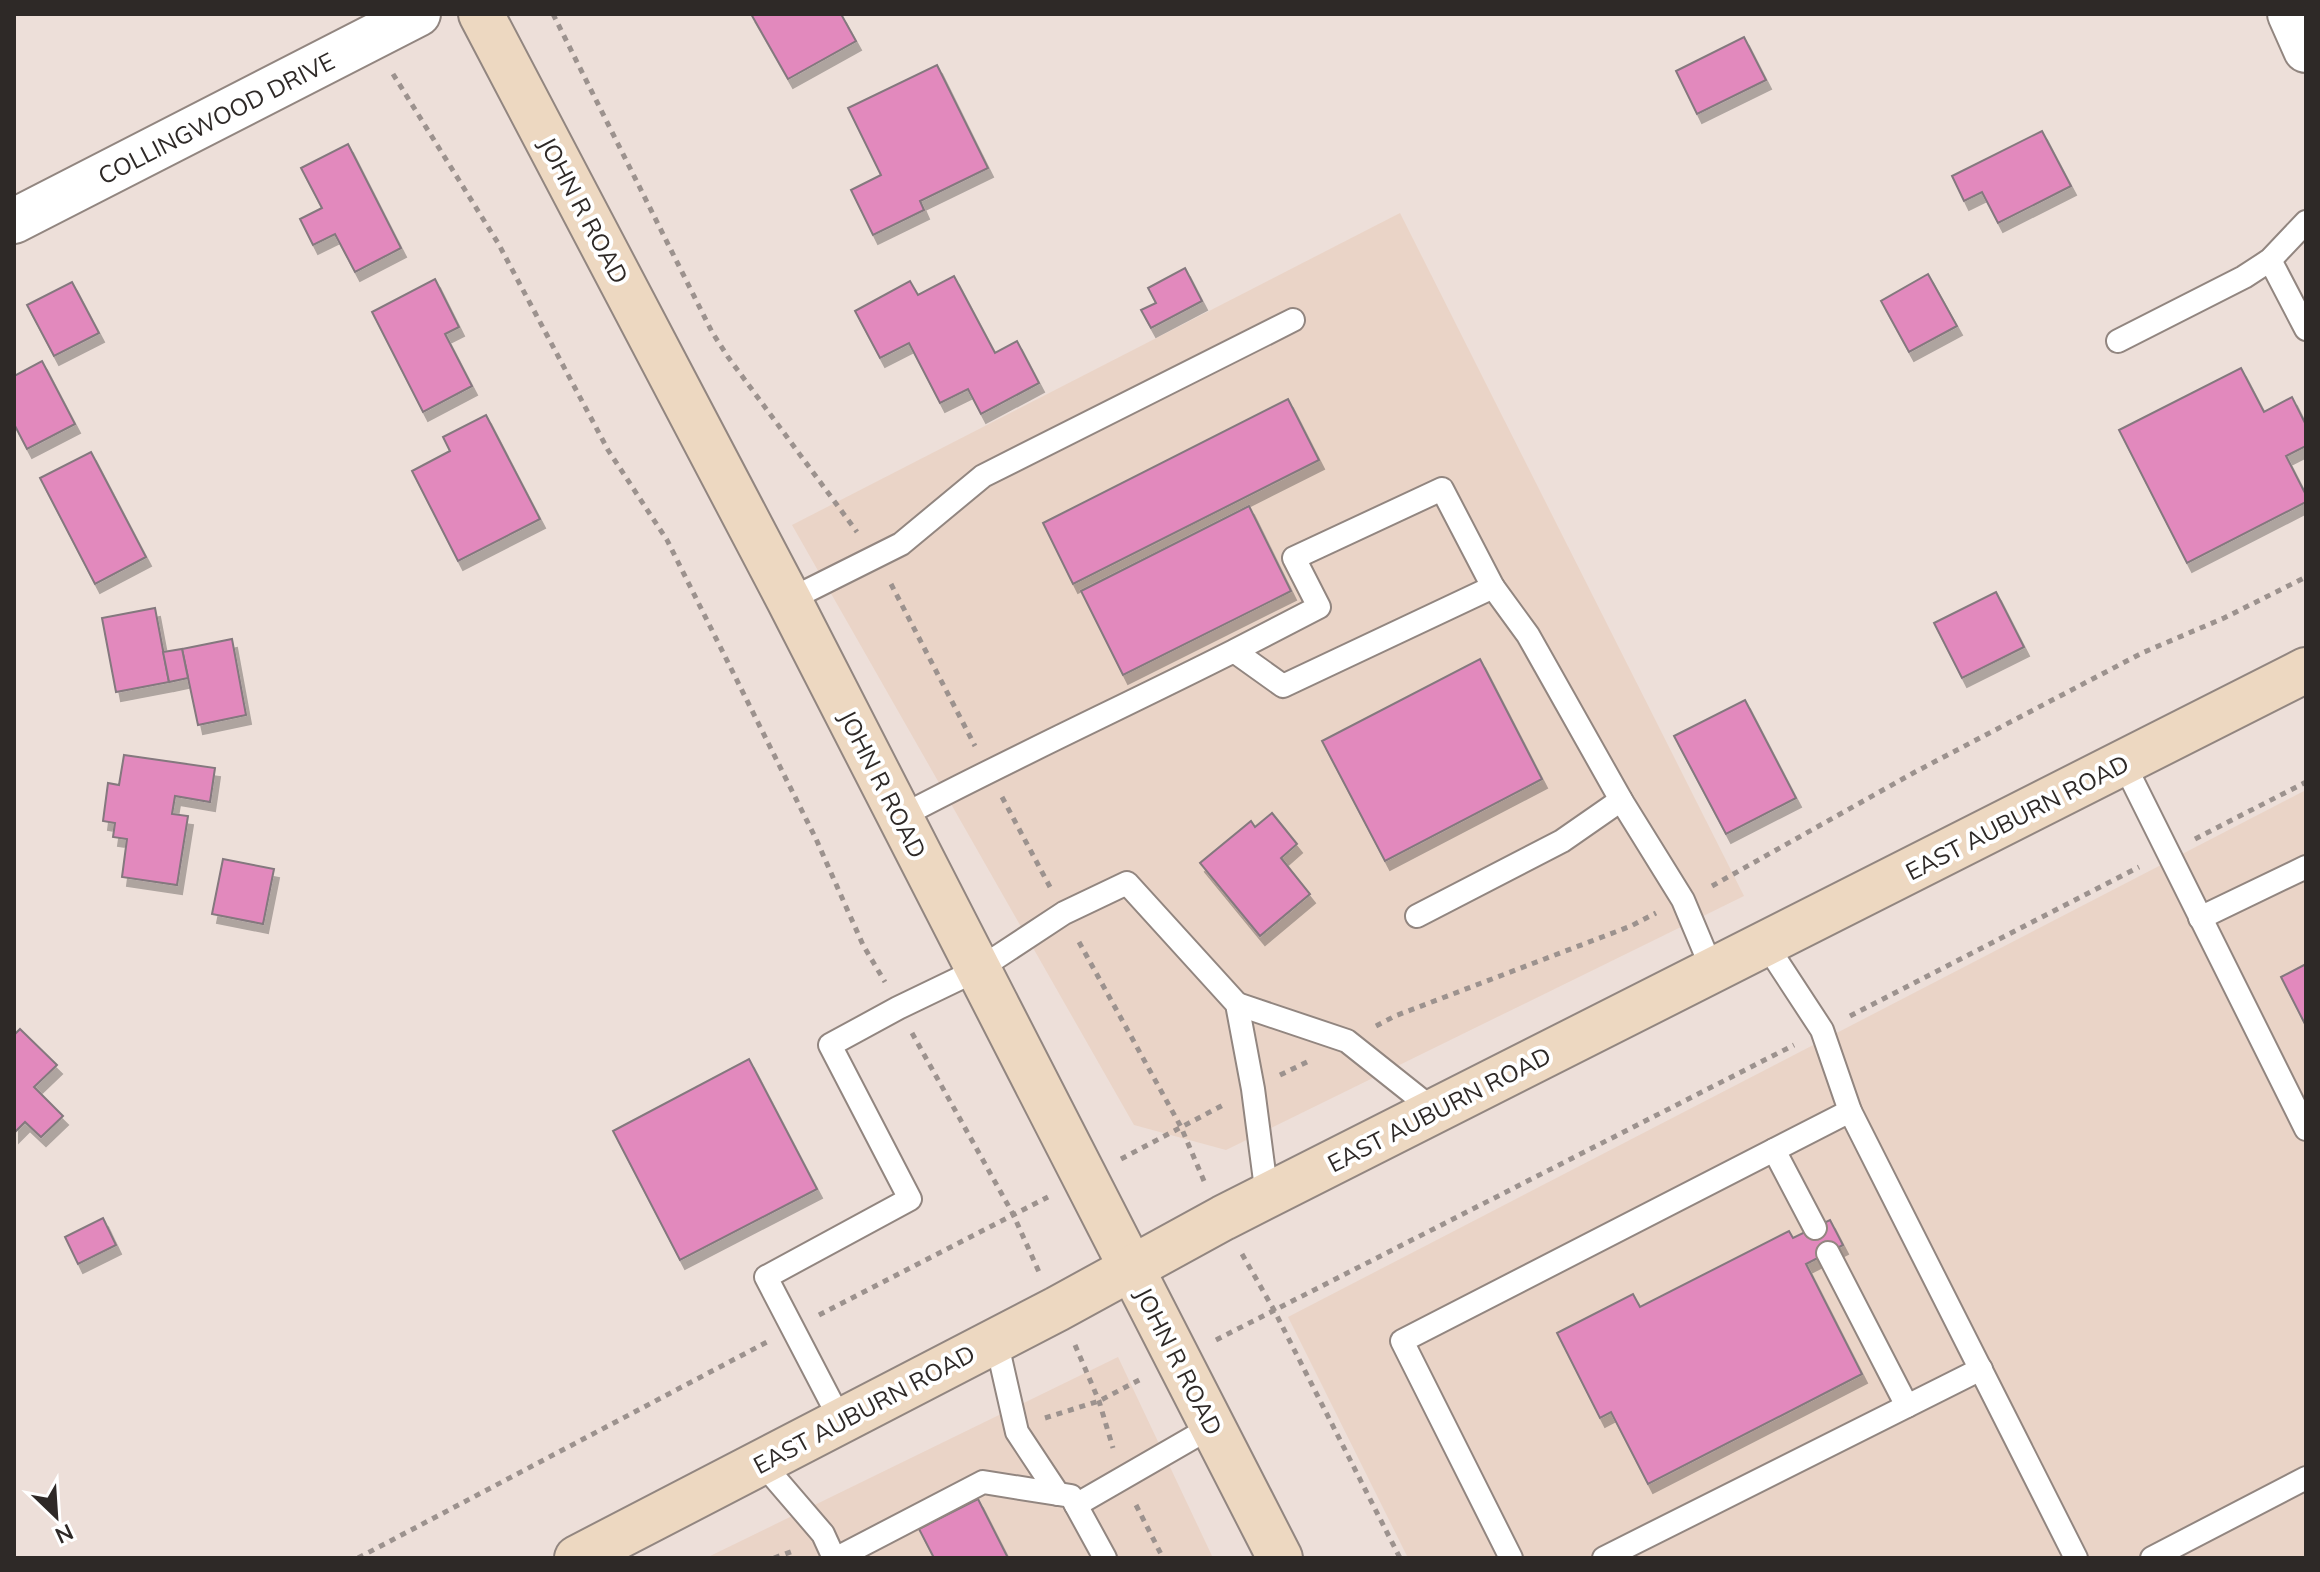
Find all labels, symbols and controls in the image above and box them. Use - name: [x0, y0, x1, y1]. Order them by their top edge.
- street label: COLLINGWOOD DRIVE: [93, 45, 339, 191]
- street label: JOHN R ROAD: [533, 131, 635, 289]
- street label: JOHN R ROAD: [833, 705, 933, 863]
- street label: EAST AUBURN ROAD: [1900, 748, 2134, 886]
- street label: EAST AUBURN ROAD: [1322, 1040, 1556, 1178]
- street label: JOHN R ROAD: [1129, 1282, 1229, 1440]
- street label: EAST AUBURN ROAD: [748, 1338, 980, 1480]
- north arrow: [16, 1476, 96, 1556]
- text: N: [51, 1518, 78, 1550]

